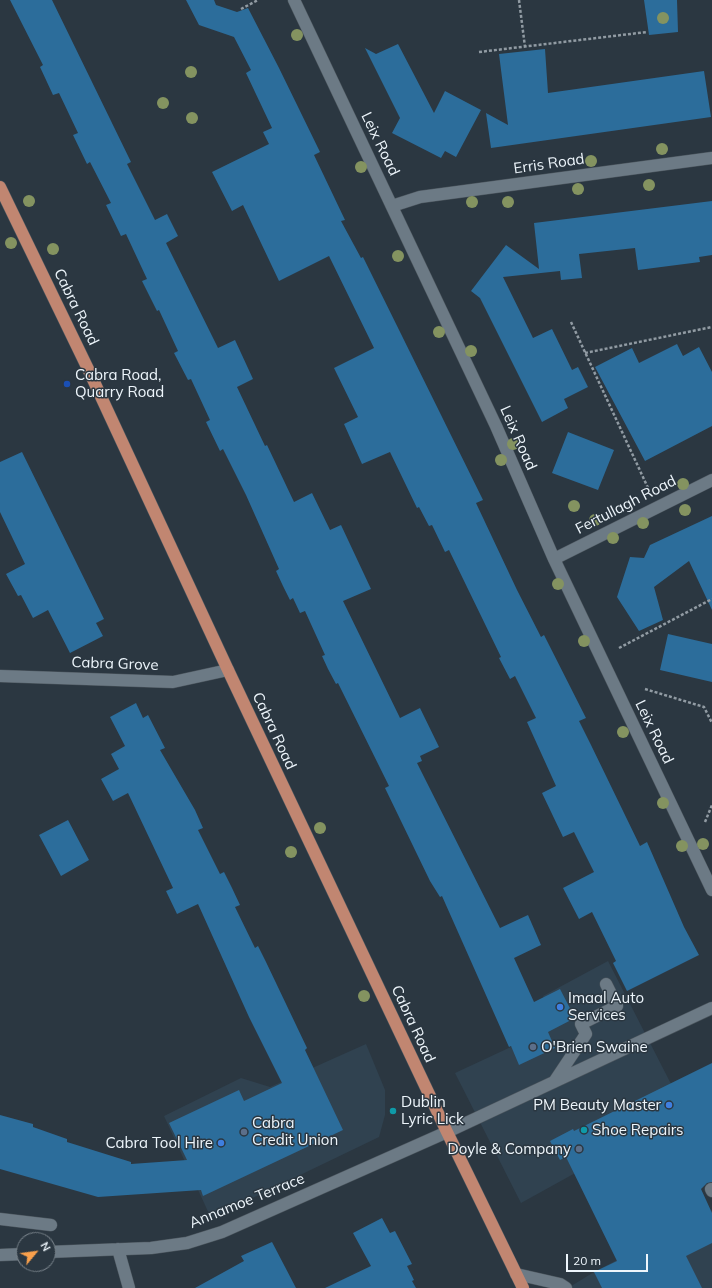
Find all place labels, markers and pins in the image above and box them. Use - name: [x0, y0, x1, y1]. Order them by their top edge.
- place label: Cabra Road, Quarry Road: [75, 366, 164, 401]
- marker: Cabra Road, Quarry Road: [62, 379, 72, 389]
- place label: Imaal Auto Services: [568, 989, 644, 1024]
- marker: Imaal Auto Services: [555, 1002, 565, 1012]
- place label: O'Brien Swaine: [541, 1038, 648, 1056]
- marker: O'Brien Swaine: [528, 1042, 538, 1052]
- place label: Dublin Lyric Lick: [401, 1093, 464, 1128]
- place label: PM Beauty Master: [533, 1096, 661, 1114]
- marker: PM Beauty Master: [664, 1100, 674, 1110]
- marker: Dublin Lyric Lick: [388, 1106, 398, 1116]
- place label: Cabra Credit Union: [252, 1114, 338, 1149]
- place label: Shoe Repairs: [592, 1121, 684, 1139]
- marker: Shoe Repairs: [579, 1125, 589, 1135]
- marker: Cabra Credit Union: [239, 1127, 249, 1137]
- place label: Cabra Tool Hire: [106, 1134, 213, 1152]
- marker: Cabra Tool Hire: [216, 1138, 226, 1148]
- place label: Doyle & Company: [448, 1140, 571, 1158]
- marker: Doyle & Company: [574, 1144, 584, 1154]

